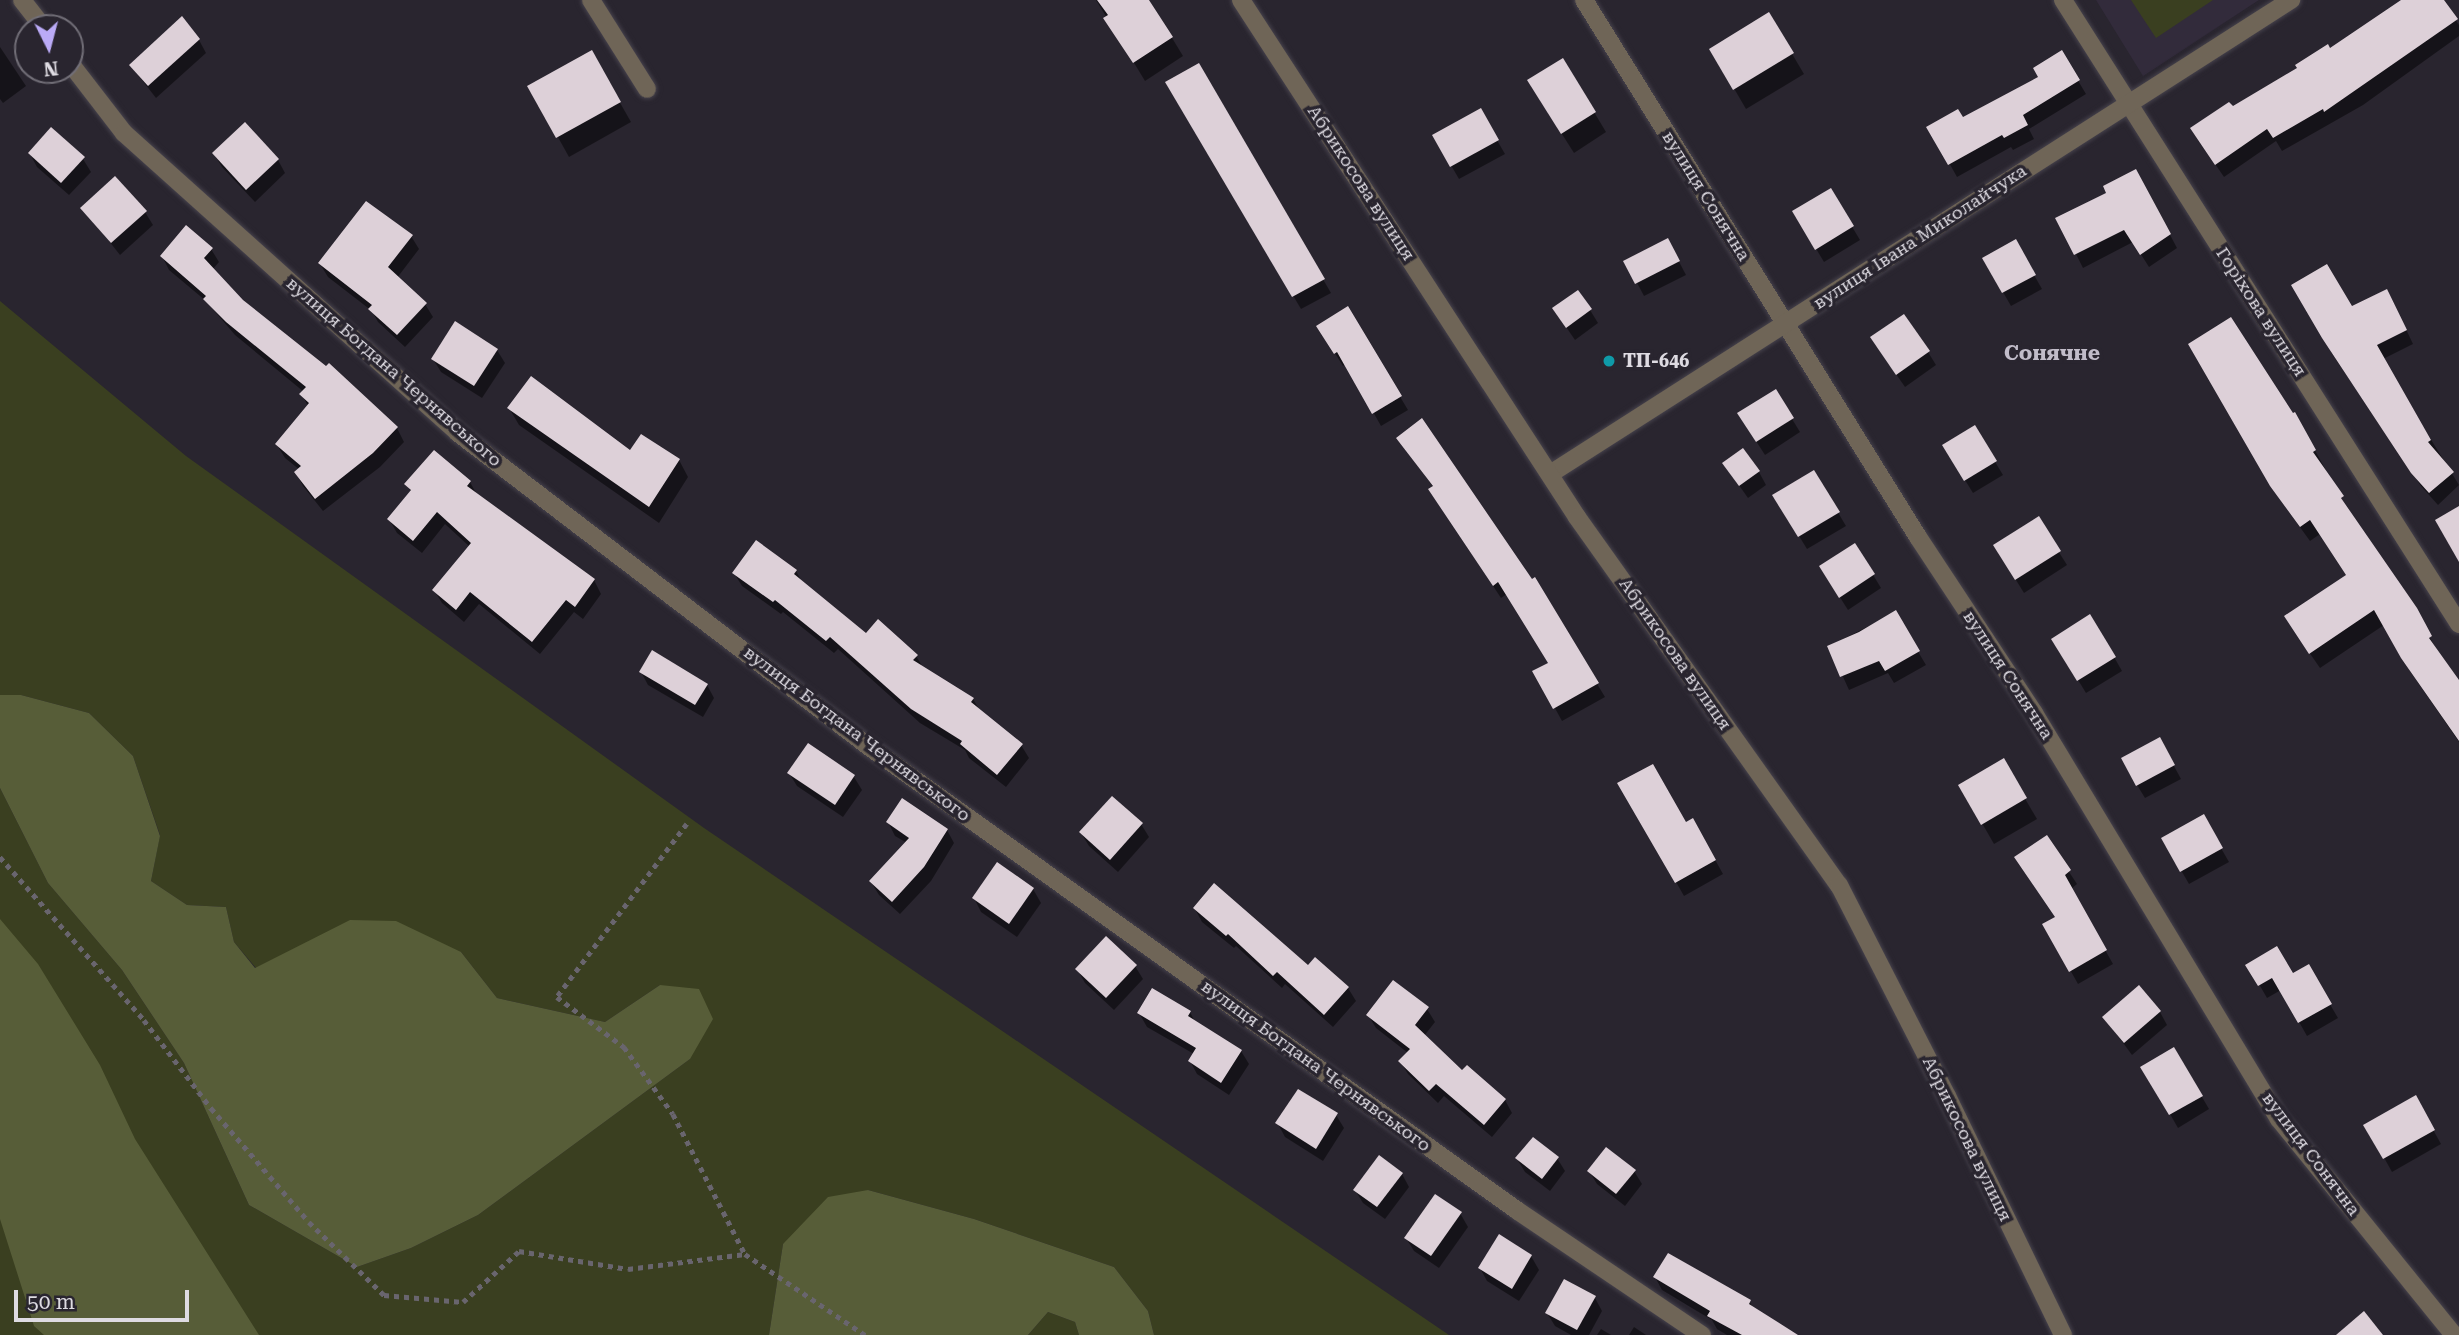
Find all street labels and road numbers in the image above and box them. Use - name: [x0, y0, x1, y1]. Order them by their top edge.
- street label: Абрикосова вулиця: [1303, 101, 1419, 265]
- street label: вулиця Сонячна: [1657, 127, 1755, 265]
- street label: вулиця Івана Миколайчука: [1809, 160, 2031, 314]
- street label: Горіхова вулиця: [2211, 243, 2311, 381]
- street label: вулиця Богдана Чернявського: [282, 273, 506, 471]
- street label: Абрикосова вулиця: [1614, 574, 1736, 734]
- street label: вулиця Сонячна: [1958, 607, 2058, 743]
- street label: вулиця Богдана Чернявського: [739, 642, 975, 826]
- street label: вулиця Богдана Чернявського: [1197, 976, 1435, 1156]
- street label: Абрикосова вулиця: [1918, 1053, 2016, 1225]
- street label: вулиця Сонячна: [2258, 1088, 2364, 1220]

